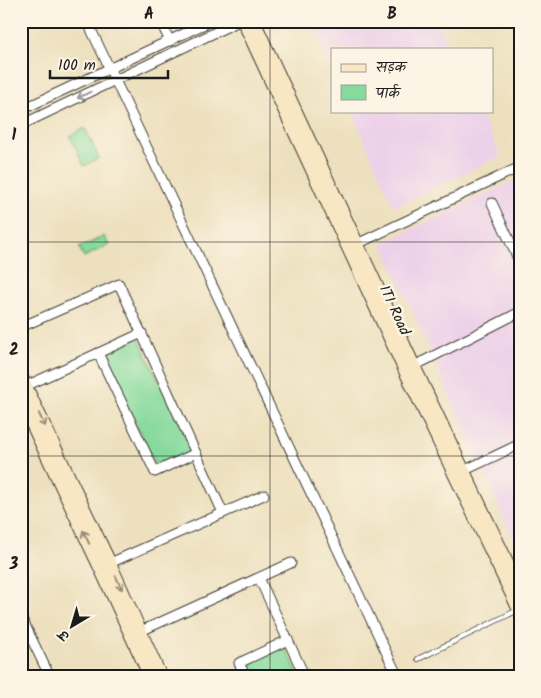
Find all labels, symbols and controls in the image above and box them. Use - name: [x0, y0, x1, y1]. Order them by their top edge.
- text: A: [144, 2, 154, 27]
- text: B: [387, 2, 397, 27]
- scale bar: [50, 48, 168, 80]
- legend: [331, 48, 494, 112]
- text: 100 m: [58, 54, 96, 78]
- text: सड़क: [376, 56, 408, 80]
- text: पार्क: [375, 82, 402, 106]
- one-way arrow: [77, 91, 92, 100]
- text: 1: [12, 123, 17, 148]
- street label: ITI Road: [372, 281, 416, 340]
- text: 2: [9, 338, 19, 363]
- one-way arrow: [38, 412, 47, 427]
- one-way arrow: [80, 530, 90, 545]
- text: 3: [9, 552, 19, 577]
- one-way arrow: [114, 575, 124, 590]
- north arrow: [48, 600, 98, 650]
- text: उ: [52, 622, 75, 647]

